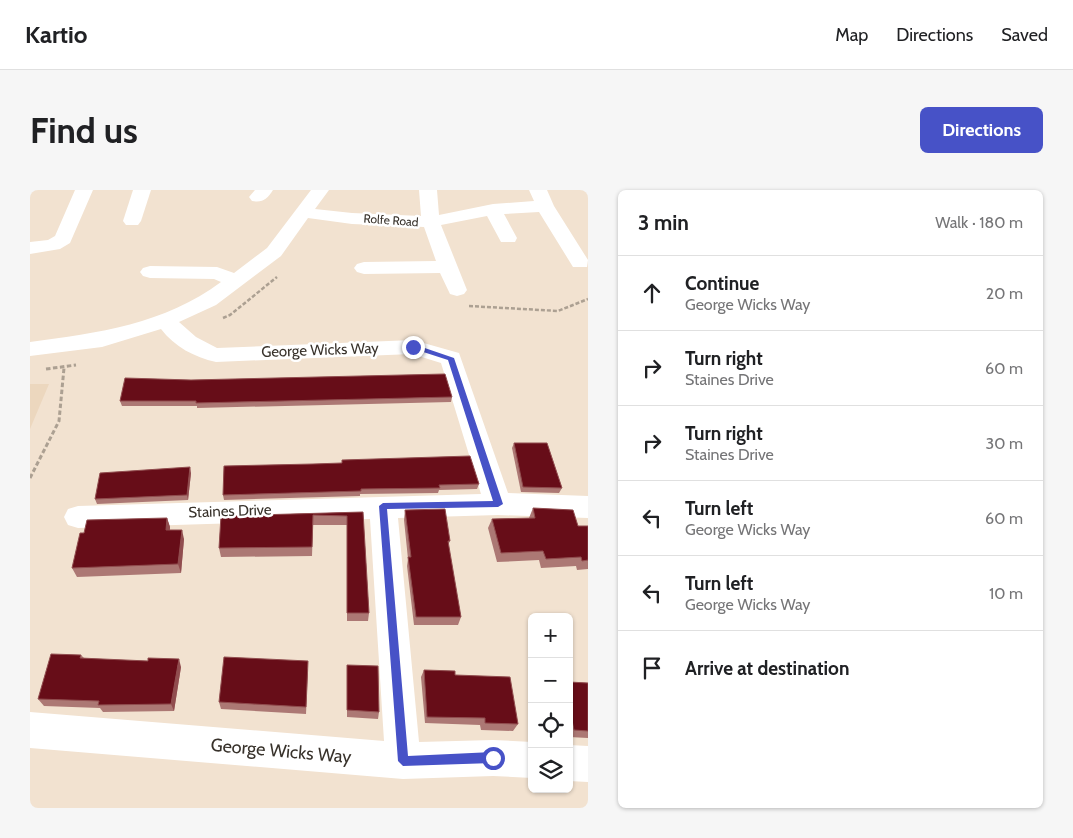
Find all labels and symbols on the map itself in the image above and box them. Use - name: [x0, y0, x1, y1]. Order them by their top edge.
- street label: Rolfe Road: [363, 211, 419, 229]
- route end: [402, 336, 425, 359]
- street label: George Wicks Way: [261, 339, 379, 361]
- street label: Staines Drive: [188, 501, 272, 521]
- street label: George Wicks Way: [210, 734, 352, 768]
- route start: [482, 747, 505, 770]

